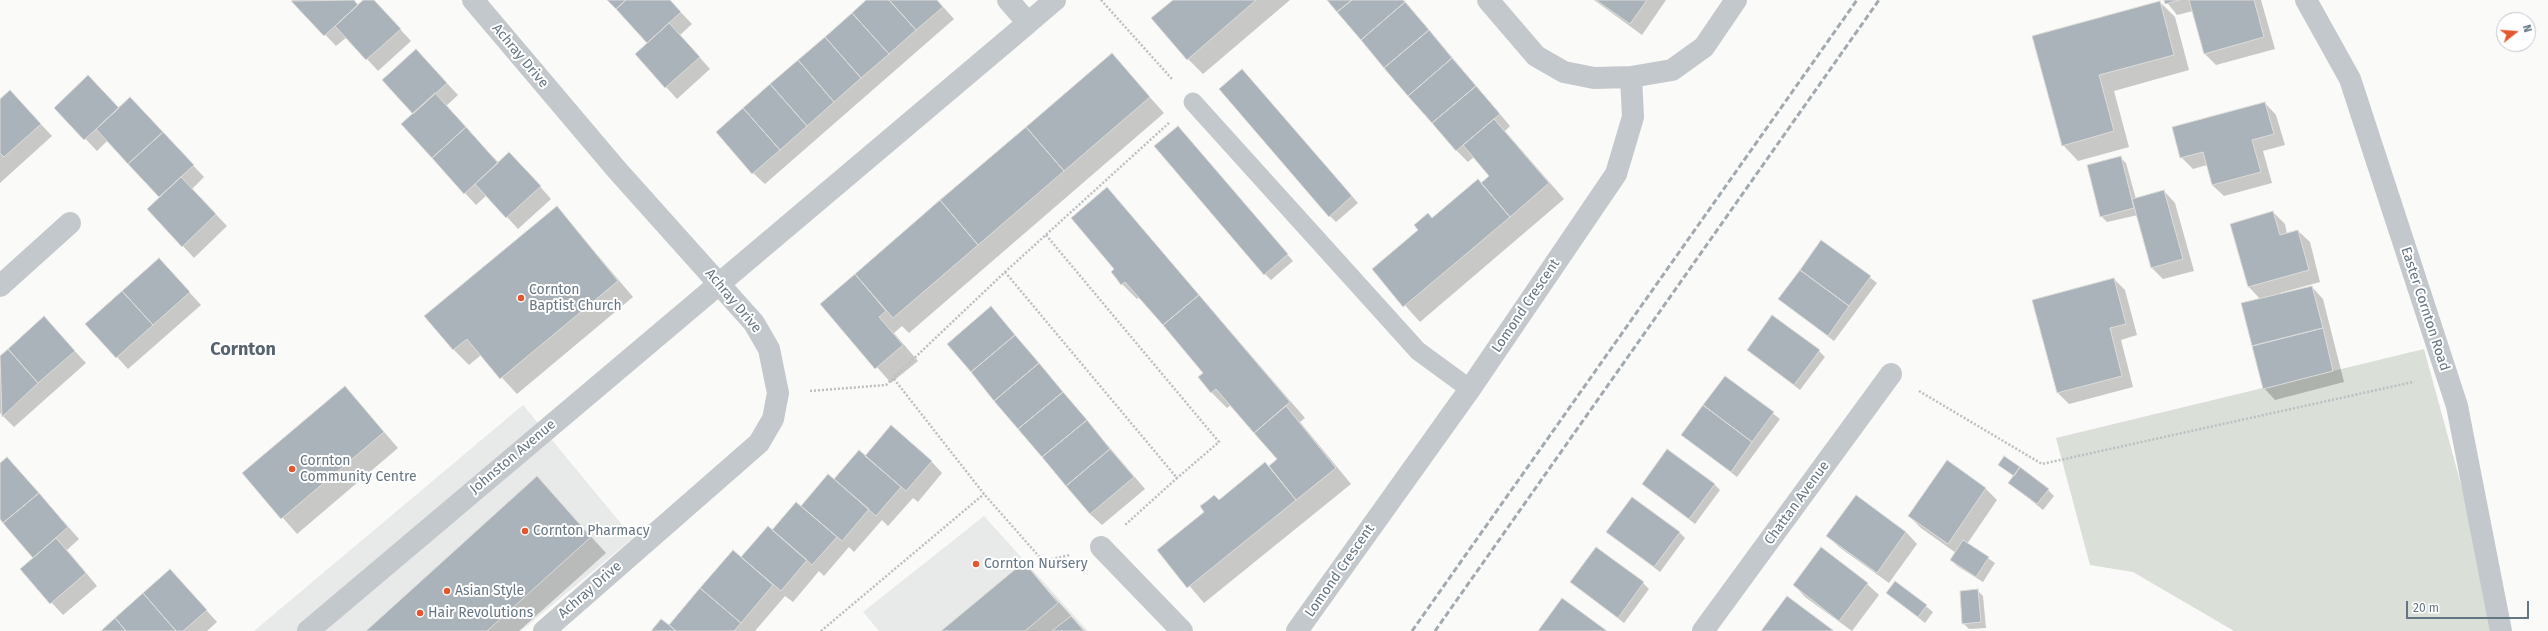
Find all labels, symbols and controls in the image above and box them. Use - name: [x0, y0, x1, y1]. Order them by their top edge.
- north arrow: [2496, 12, 2536, 52]
- street label: Achray Drive: [488, 20, 552, 92]
- text: N: [2520, 23, 2534, 34]
- street label: Easter Cornton Road: [2397, 245, 2453, 373]
- street label: Lomond Crescent: [1488, 256, 1564, 356]
- street label: Achray Drive: [701, 265, 765, 337]
- place label: Cornton Baptist Church: [529, 282, 622, 314]
- marker: Cornton Baptist Church: [516, 293, 526, 303]
- district label: Cornton: [210, 339, 276, 361]
- street label: Johnston Avenue: [467, 416, 559, 498]
- place label: Cornton Community Centre: [300, 453, 417, 486]
- street label: Chattan Avenue: [1761, 458, 1833, 548]
- marker: Cornton Community Centre: [287, 464, 297, 474]
- street label: Lomond Crescent: [1302, 521, 1378, 621]
- place label: Cornton Pharmacy: [533, 523, 650, 539]
- marker: Cornton Pharmacy: [520, 526, 530, 536]
- place label: Cornton Nursery: [984, 556, 1088, 572]
- street label: Achray Drive: [555, 558, 625, 622]
- marker: Cornton Nursery: [971, 559, 981, 569]
- place label: Asian Style: [455, 583, 524, 599]
- marker: Asian Style: [442, 586, 452, 596]
- scale bar: [2408, 593, 2531, 619]
- text: 20 m: [2413, 601, 2439, 615]
- place label: Hair Revolutions: [428, 605, 533, 621]
- marker: Hair Revolutions: [415, 608, 425, 618]

